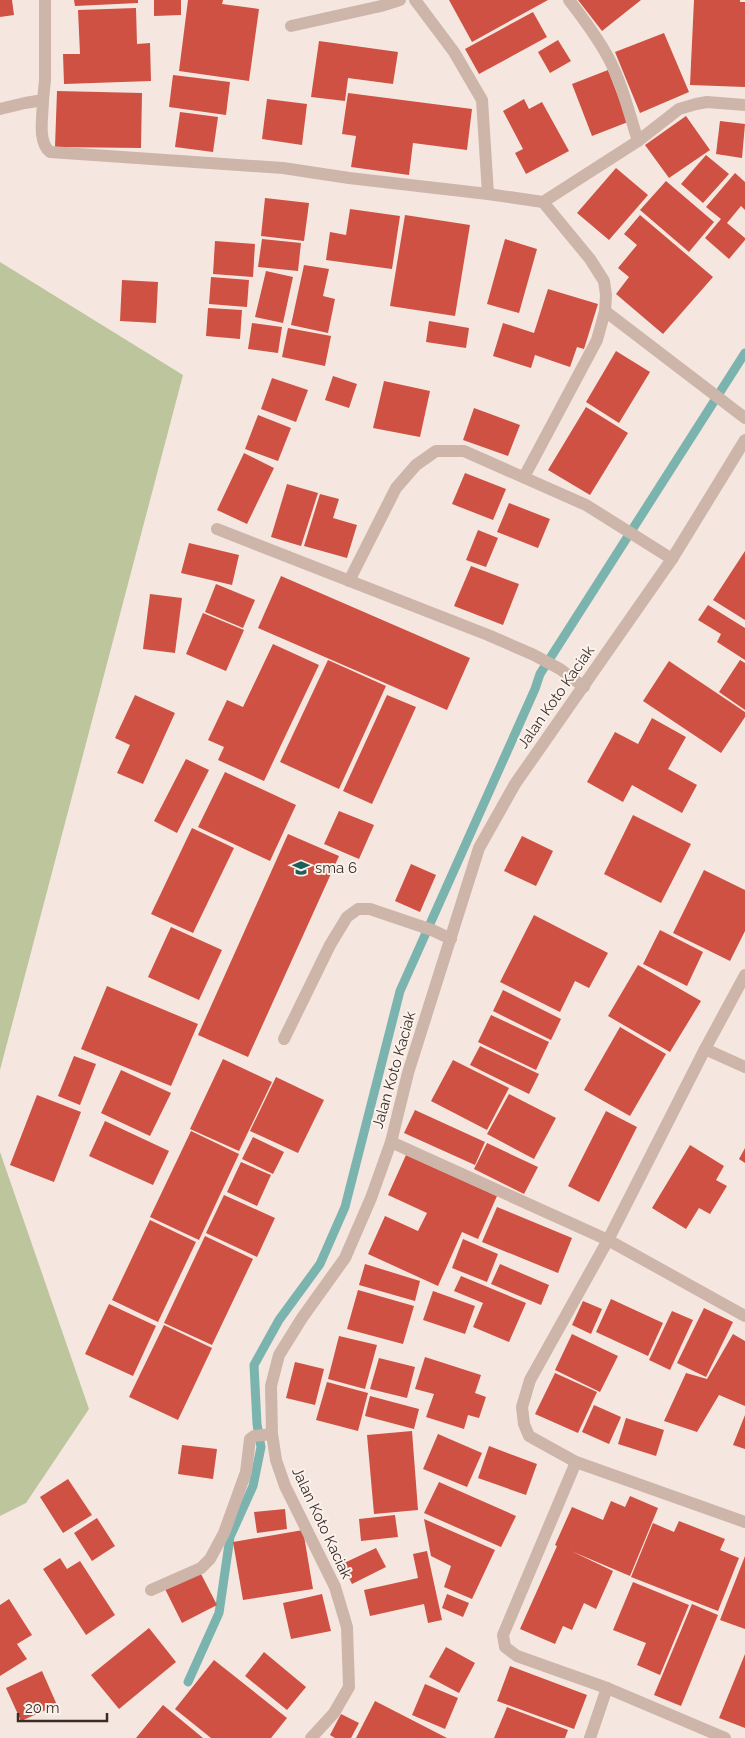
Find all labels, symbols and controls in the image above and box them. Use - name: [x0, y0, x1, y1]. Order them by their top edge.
- street label: Jalan Koto Kaciak: [514, 642, 598, 752]
- school or university icon: sma 6: [291, 858, 311, 878]
- place label: sma 6: [315, 859, 357, 877]
- street label: Jalan Koto Kaciak: [369, 1009, 419, 1131]
- street label: Jalan Koto Kaciak: [288, 1464, 356, 1582]
- scale bar: [18, 1690, 106, 1722]
- text: 20 m: [25, 1699, 60, 1717]

